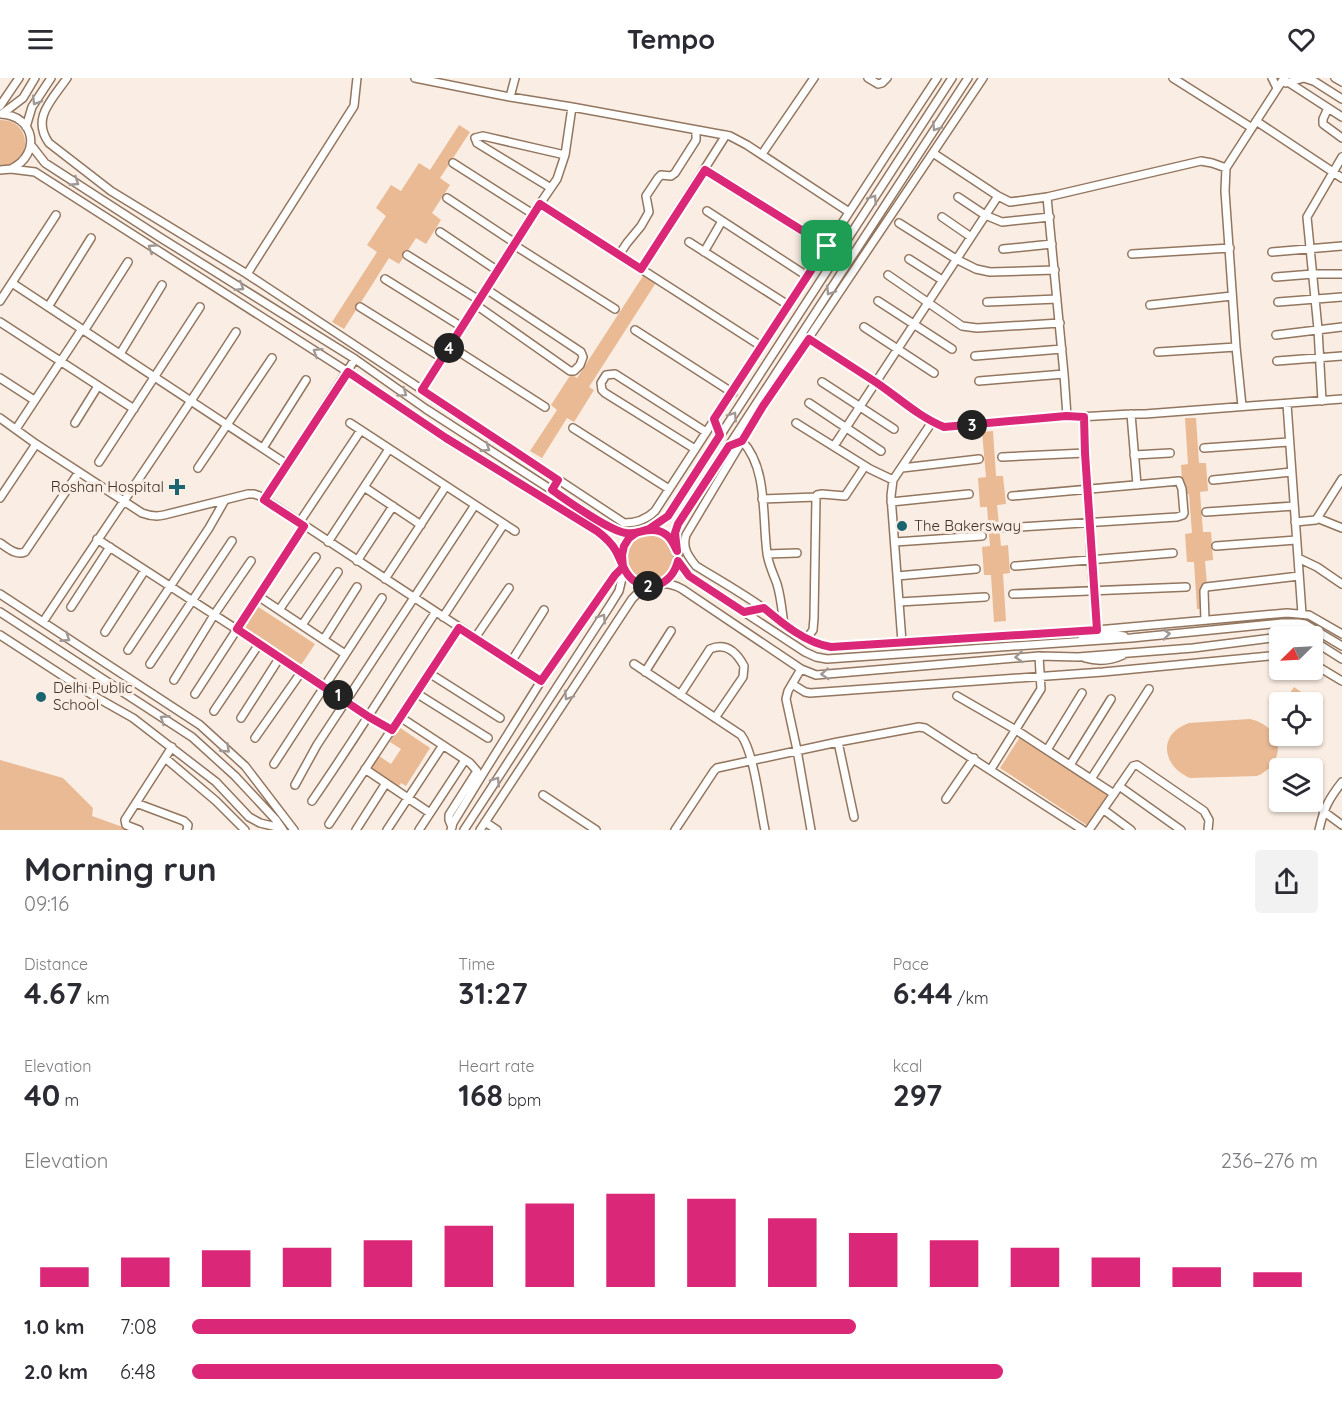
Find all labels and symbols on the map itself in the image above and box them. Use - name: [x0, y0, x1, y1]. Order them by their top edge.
- one-way arrow: [32, 95, 44, 105]
- one-way arrow: [932, 120, 943, 131]
- one-way arrow: [68, 175, 79, 186]
- one-way arrow: [866, 195, 877, 206]
- pin: [801, 220, 852, 271]
- one-way arrow: [148, 243, 158, 255]
- one-way arrow: [233, 280, 244, 291]
- one-way arrow: [826, 284, 837, 295]
- pin: 4: [434, 333, 464, 363]
- one-way arrow: [313, 347, 323, 359]
- one-way arrow: [397, 386, 408, 397]
- pin: 3: [957, 410, 987, 440]
- one-way arrow: [725, 412, 737, 422]
- one-way arrow: [480, 441, 490, 453]
- place label: Roshan Hospital: [51, 477, 164, 496]
- marker: Roshan Hospital: [168, 478, 186, 496]
- place label: The Bakersway: [914, 516, 1021, 535]
- marker: The Bakersway: [895, 519, 909, 533]
- pin: 2: [633, 571, 663, 601]
- one-way arrow: [595, 614, 607, 624]
- north arrow: [1269, 626, 1323, 680]
- one-way arrow: [1161, 628, 1170, 641]
- one-way arrow: [60, 630, 71, 641]
- one-way arrow: [1015, 650, 1024, 663]
- one-way arrow: [820, 667, 829, 680]
- place label: Delhi Public School: [53, 678, 133, 714]
- pin: 1: [323, 680, 353, 710]
- marker: Delhi Public School: [34, 690, 48, 704]
- one-way arrow: [564, 690, 575, 701]
- one-way arrow: [160, 715, 170, 727]
- one-way arrow: [219, 742, 230, 753]
- one-way arrow: [488, 777, 500, 787]

